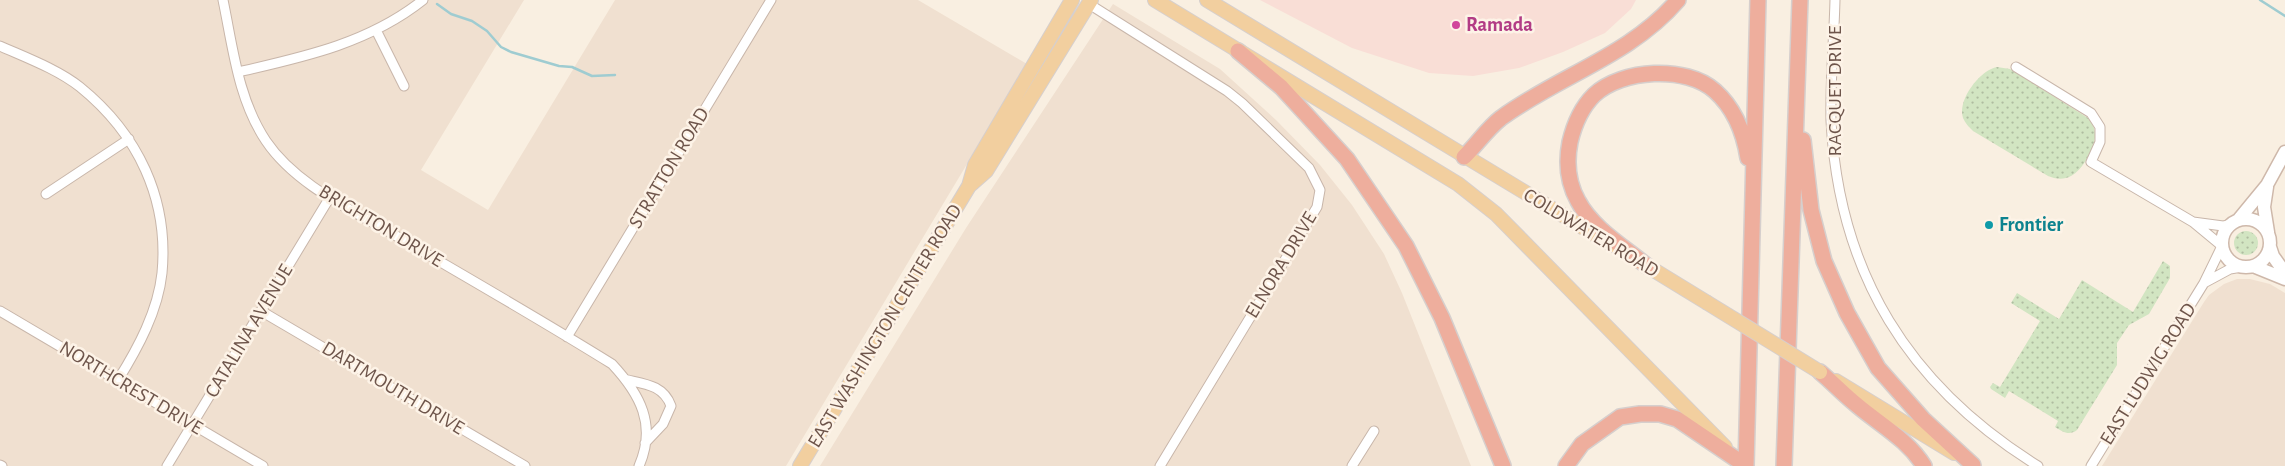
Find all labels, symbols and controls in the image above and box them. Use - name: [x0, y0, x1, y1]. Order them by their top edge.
- place label: Ramada: [1466, 15, 1533, 35]
- marker: Ramada: [1450, 19, 1462, 31]
- street label: RACQUET DRIVE: [1825, 25, 1845, 156]
- street label: STRATTON ROAD: [625, 104, 713, 232]
- street label: BRIGHTON DRIVE: [315, 181, 447, 271]
- street label: COLDWATER ROAD: [1520, 185, 1662, 281]
- street label: EAST WASHINGTON CENTER ROAD: [804, 201, 966, 451]
- street label: ELNORA DRIVE: [1242, 208, 1321, 322]
- place label: Frontier: [1999, 215, 2063, 235]
- marker: Frontier: [1983, 219, 1995, 231]
- street label: CATALINA AVENUE: [201, 261, 297, 401]
- street label: EAST LUDWIG ROAD: [2096, 300, 2200, 448]
- street label: NORTHCREST DRIVE: [56, 337, 206, 439]
- street label: DARTMOUTH DRIVE: [318, 338, 468, 438]

